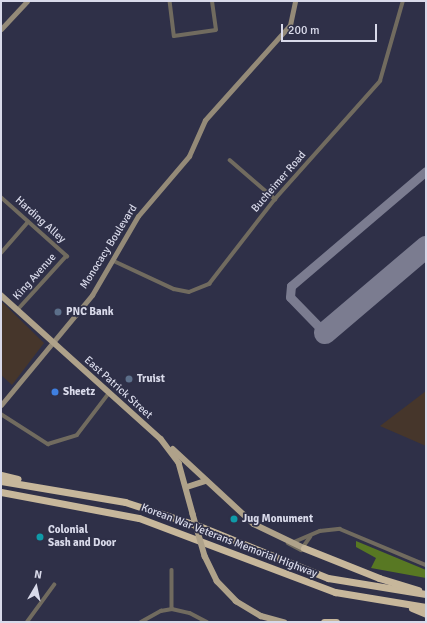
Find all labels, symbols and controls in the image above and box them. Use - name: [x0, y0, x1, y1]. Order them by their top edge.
- scale bar: [283, 16, 379, 42]
- text: 200 m: [288, 23, 320, 38]
- street label: Bucheimer Road: [249, 149, 309, 215]
- street label: Harding Alley: [12, 194, 68, 246]
- street label: Monocacy Boulevard: [78, 202, 140, 292]
- street label: King Avenue: [11, 251, 59, 303]
- place label: PNC Bank: [66, 305, 113, 319]
- marker: PNC Bank: [53, 307, 63, 317]
- street label: East Patrick Street: [81, 354, 155, 422]
- place label: Truist: [137, 372, 165, 386]
- marker: Truist: [124, 374, 134, 384]
- place label: Sheetz: [63, 385, 95, 399]
- marker: Sheetz: [50, 387, 60, 397]
- street label: Korean War Veterans Memorial Highway: [139, 501, 319, 581]
- place label: Jug Monument: [242, 512, 313, 526]
- marker: Jug Monument: [229, 514, 239, 524]
- place label: Colonial Sash and Door: [48, 524, 116, 550]
- marker: Colonial Sash and Door: [35, 532, 45, 542]
- north arrow: [16, 567, 56, 607]
- text: N: [33, 568, 43, 582]

